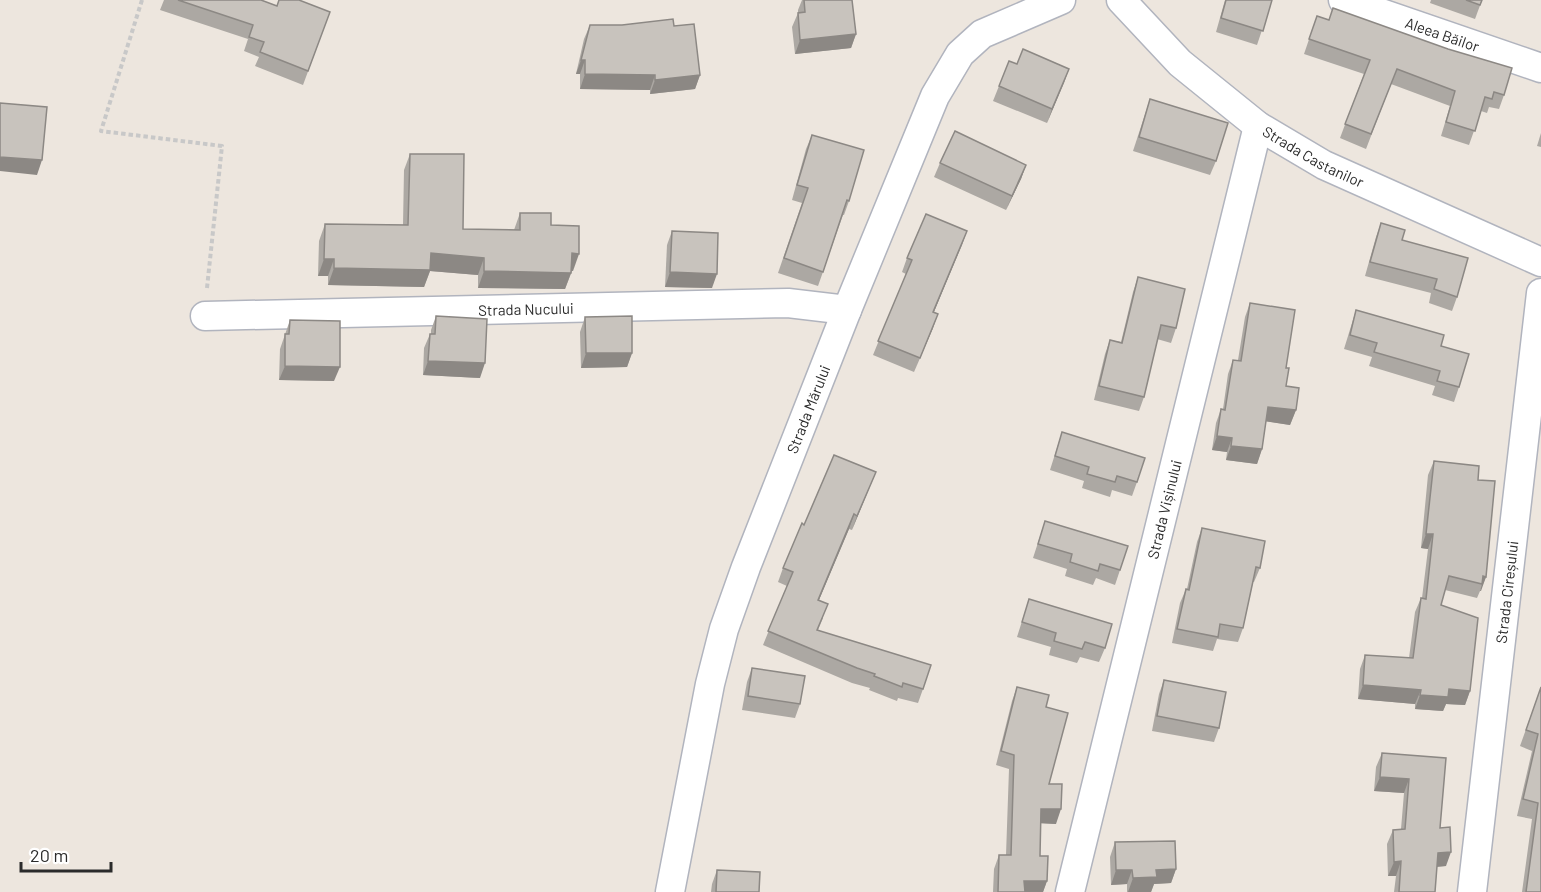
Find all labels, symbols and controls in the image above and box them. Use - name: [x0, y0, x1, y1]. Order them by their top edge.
- street label: Aleea Băilor: [1403, 13, 1482, 55]
- street label: Strada Castanilor: [1260, 122, 1367, 191]
- street label: Strada Nucului: [478, 299, 574, 319]
- street label: Strada Mărului: [783, 362, 834, 456]
- street label: Strada Vișinului: [1143, 458, 1185, 561]
- street label: Strada Cireșului: [1492, 540, 1521, 644]
- scale bar: [21, 835, 111, 873]
- text: 20 m: [30, 844, 68, 866]

